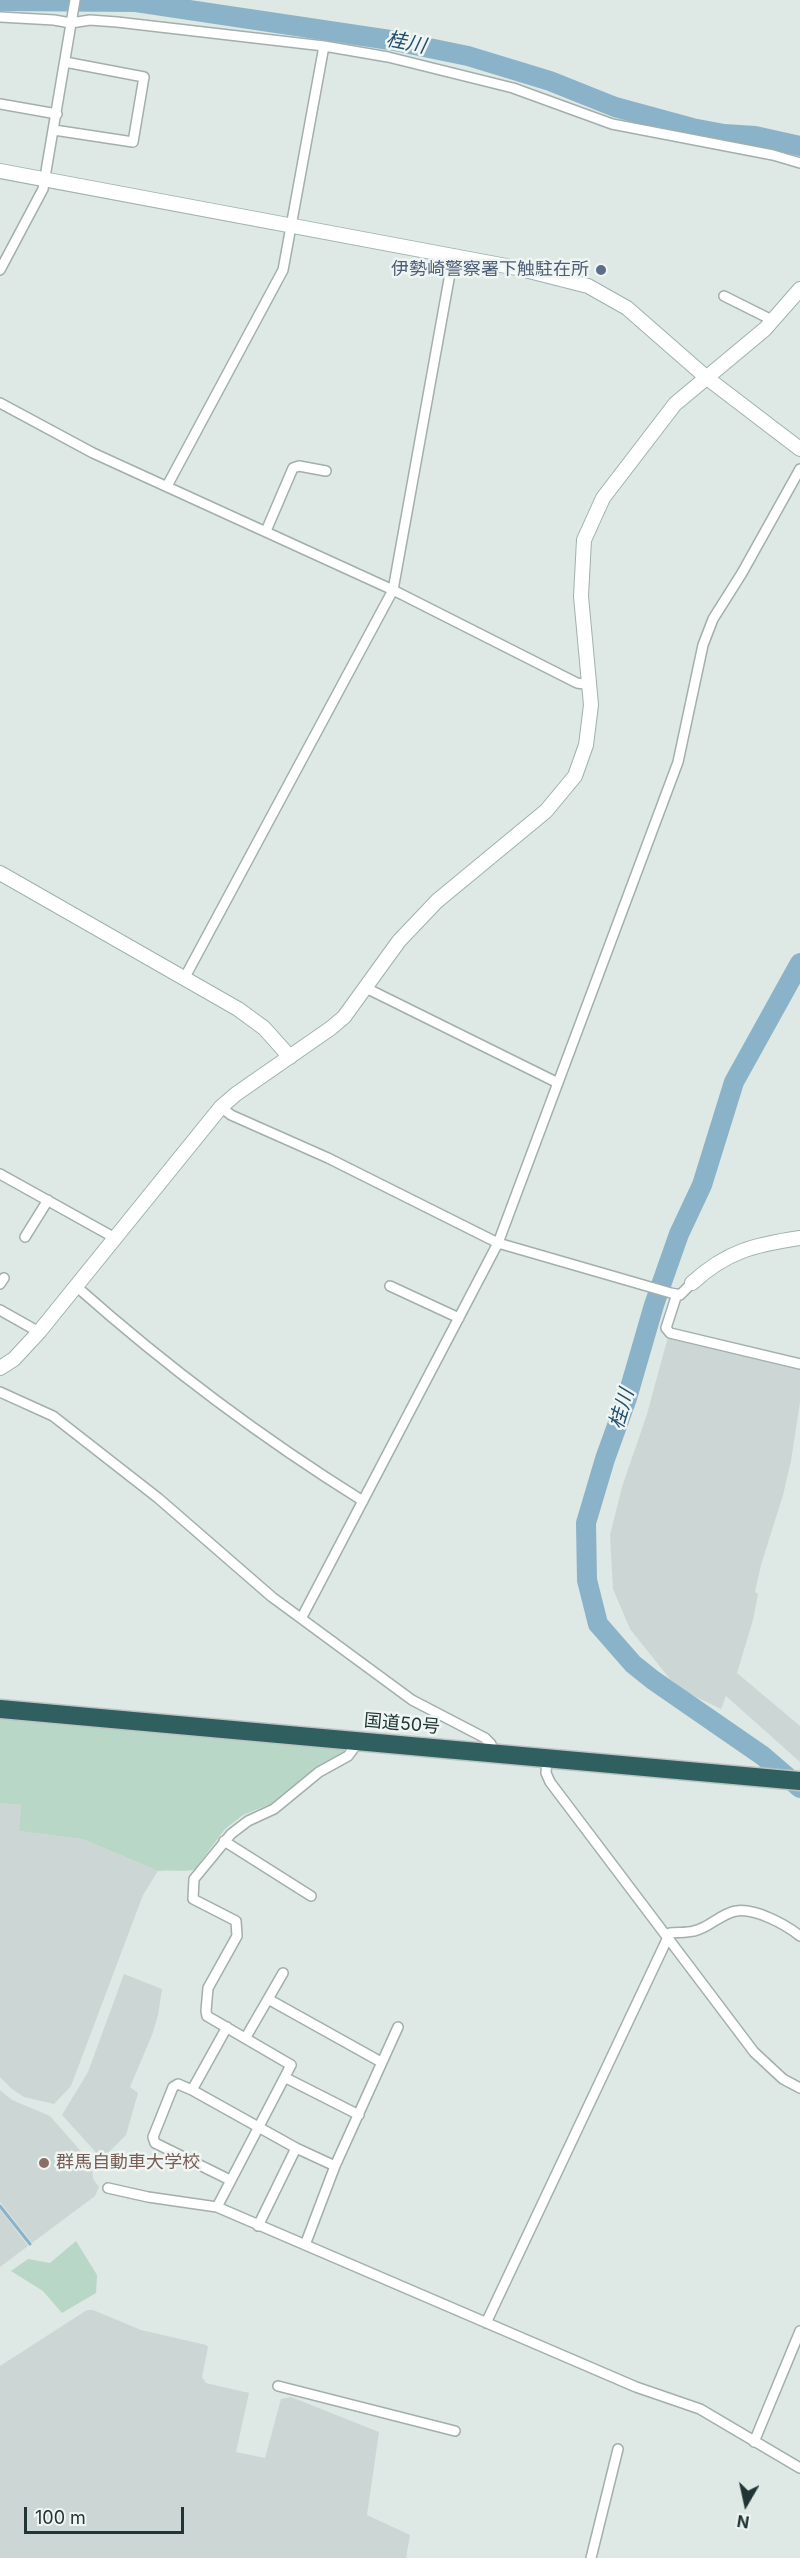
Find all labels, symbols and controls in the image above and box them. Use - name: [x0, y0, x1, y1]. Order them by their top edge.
- water label: 桂川: [384, 27, 428, 59]
- place label: 伊勢崎警察署下触駐在所: [391, 259, 589, 281]
- marker: 伊勢崎警察署下触駐在所: [594, 263, 608, 277]
- water label: 桂川: [605, 1386, 639, 1432]
- street label: 国道50号: [363, 1710, 441, 1738]
- place label: 群馬自動車大学校: [56, 2152, 200, 2174]
- marker: 群馬自動車大学校: [37, 2156, 51, 2170]
- north arrow: [716, 2474, 776, 2534]
- scale bar: [27, 2495, 188, 2533]
- text: 100 m: [35, 2507, 86, 2528]
- text: N: [736, 2511, 751, 2533]

